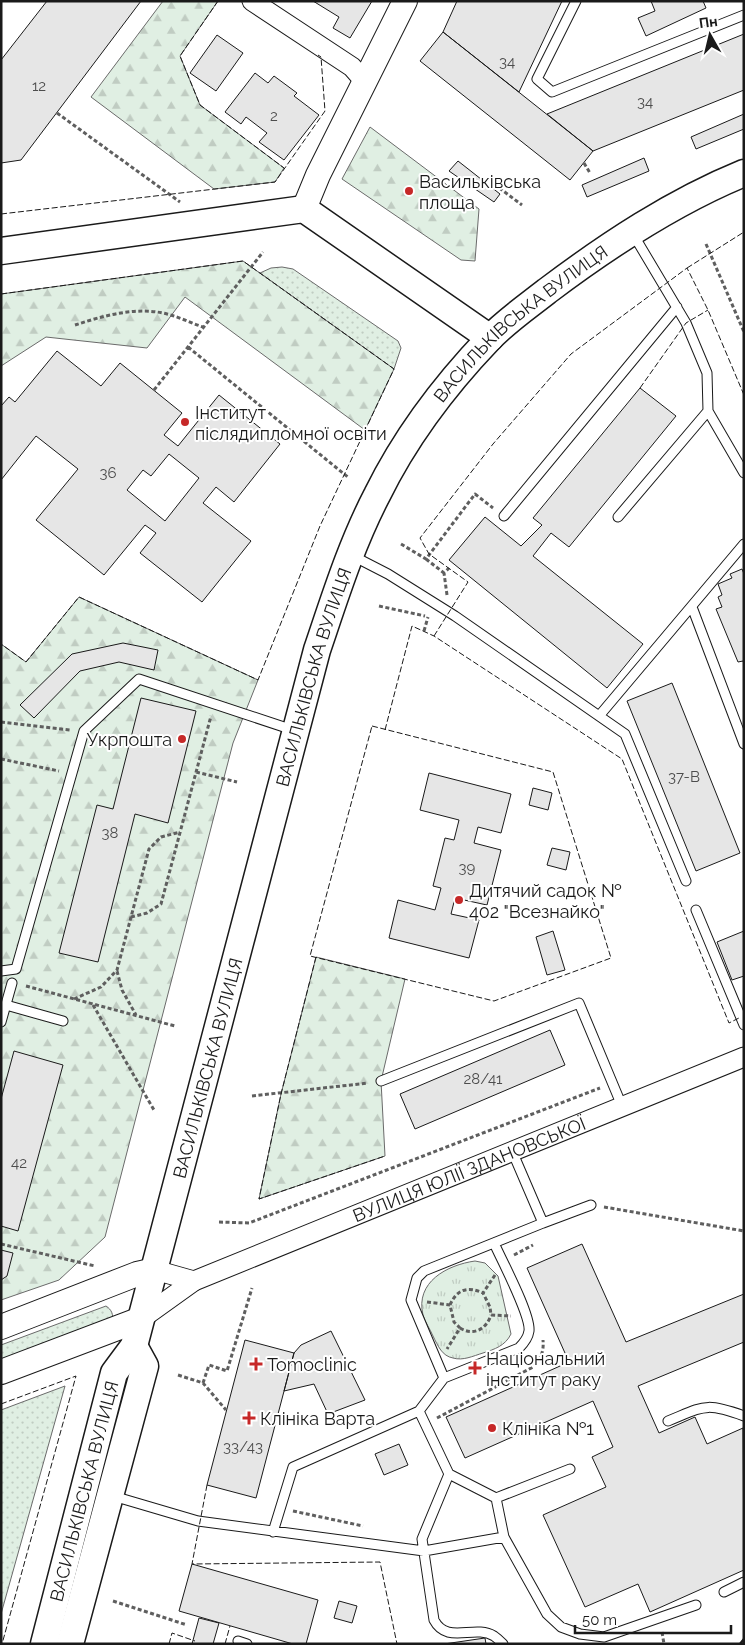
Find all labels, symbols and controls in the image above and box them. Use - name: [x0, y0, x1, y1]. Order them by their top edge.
- north arrow: [685, 10, 735, 60]
- text: Пн: [698, 13, 719, 31]
- house number: 34: [499, 53, 515, 71]
- house number: 12: [32, 77, 46, 95]
- house number: 34: [637, 93, 653, 111]
- house number: 2: [270, 107, 278, 125]
- place label: Васильківська площа: [419, 171, 541, 213]
- marker: Васильківська площа: [403, 185, 415, 197]
- street label: ВАСИЛЬКІВСЬКА ВУЛИЦЯ: [429, 240, 611, 406]
- place label: Інститут післядипломної освіти: [195, 402, 387, 444]
- marker: Інститут післядипломної освіти: [179, 416, 191, 428]
- house number: 36: [99, 464, 117, 482]
- street label: ВАСИЛЬКІВСЬКА ВУЛИЦЯ: [271, 565, 355, 789]
- place label: Укрпошта: [87, 729, 172, 750]
- marker: Укрпошта: [176, 733, 188, 745]
- house number: 37-В: [668, 768, 700, 786]
- house number: 38: [102, 824, 119, 842]
- house number: 39: [459, 859, 476, 877]
- place label: Дитячий садок № 402 "Всезнайко": [469, 880, 622, 922]
- marker: Дитячий садок № 402 "Всезнайко": [453, 894, 465, 906]
- street label: ВАСИЛЬКІВСЬКА ВУЛИЦЯ: [168, 956, 246, 1180]
- house number: 28/41: [463, 1070, 503, 1088]
- street label: ВУЛИЦЯ ЮЛІЇ ЗДАНОВСЬКОЇ: [349, 1112, 589, 1226]
- house number: 42: [11, 1154, 27, 1172]
- place label: Національний інститут раку: [486, 1348, 605, 1390]
- place label: Tomoclinic: [267, 1354, 357, 1375]
- marker: Tomoclinic: [249, 1357, 263, 1371]
- marker: Національний інститут раку: [468, 1361, 482, 1375]
- street label: ВАСИЛЬКІВСЬКА ВУЛИЦЯ: [45, 1379, 122, 1604]
- place label: Клініка Варта: [260, 1408, 375, 1429]
- marker: Клініка Варта: [242, 1411, 256, 1425]
- place label: Клініка №1: [502, 1418, 594, 1439]
- marker: Клініка №1: [486, 1422, 498, 1434]
- house number: 33/43: [223, 1438, 263, 1456]
- scale bar: [575, 1602, 731, 1634]
- text: 50 m: [582, 1611, 617, 1629]

